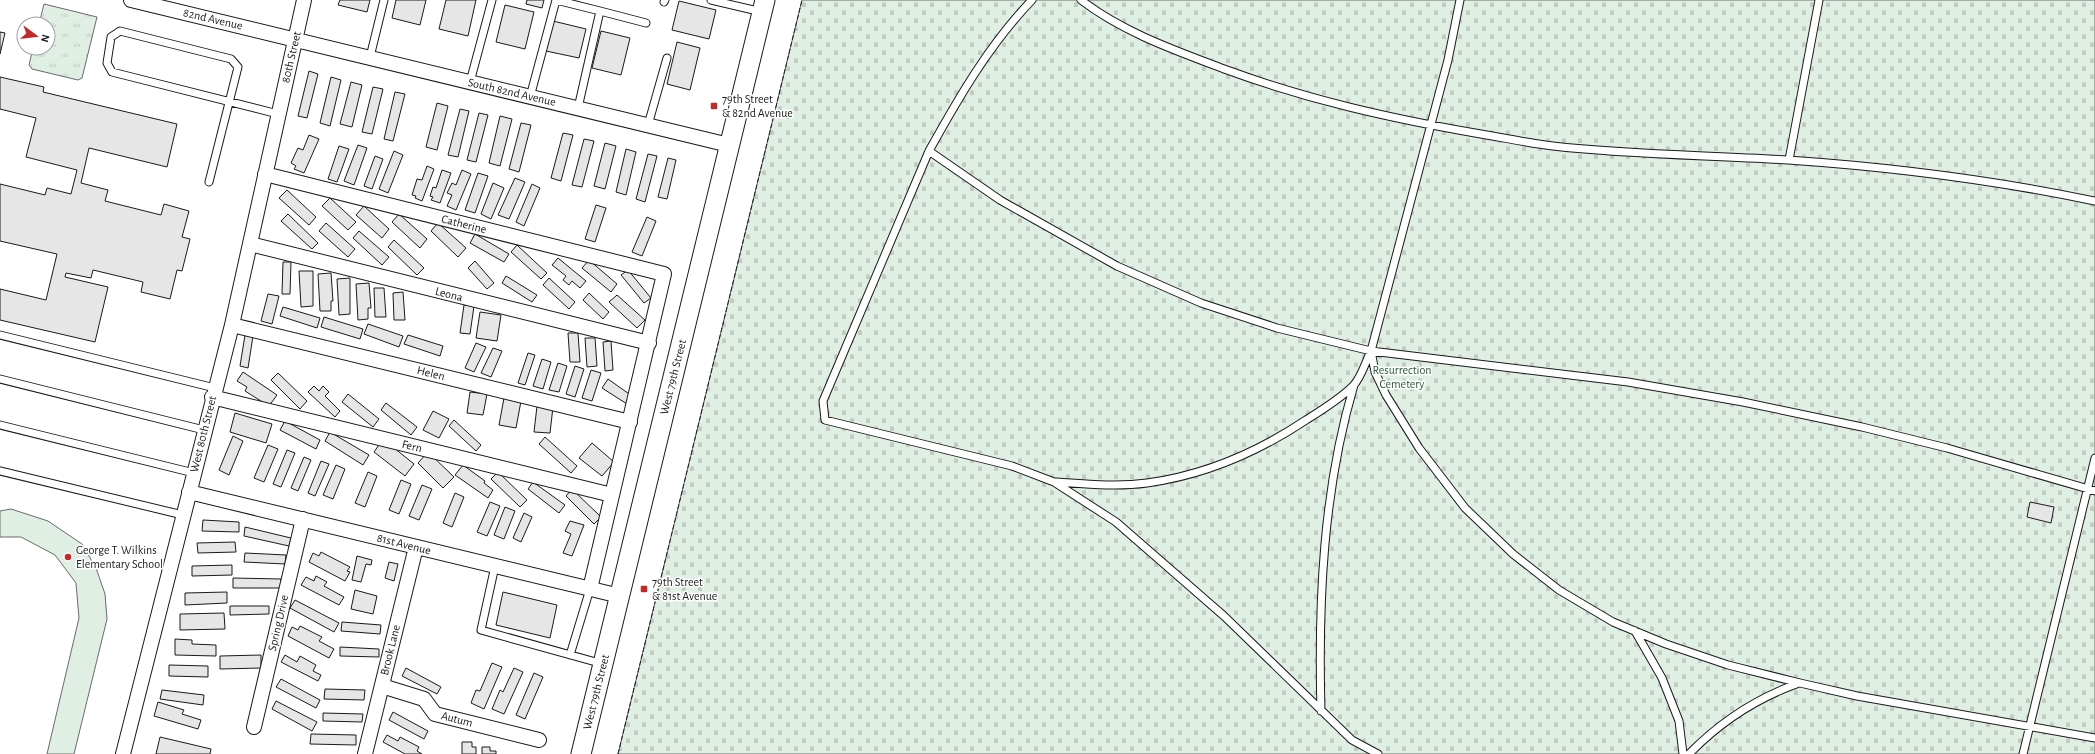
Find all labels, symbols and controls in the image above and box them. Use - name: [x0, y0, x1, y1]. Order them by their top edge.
- street label: 82nd Avenue: [182, 6, 244, 32]
- north arrow: [16, 16, 56, 56]
- street label: 80th Street: [279, 30, 303, 84]
- text: N: [39, 33, 51, 44]
- street label: South 82nd Avenue: [467, 76, 557, 108]
- place label: 79th Street & 82nd Avenue: [722, 93, 793, 119]
- marker: 79th Street & 82nd Avenue: [709, 101, 719, 111]
- street label: Catherine: [440, 213, 488, 235]
- street label: Leona: [434, 285, 464, 303]
- street label: West 79th Street: [658, 338, 688, 416]
- street label: Helen: [416, 364, 446, 382]
- park label: Resurrection Cemetery: [1373, 364, 1431, 391]
- street label: West 80th Street: [188, 394, 218, 473]
- street label: Fern: [401, 438, 423, 454]
- street label: 81st Avenue: [376, 532, 432, 556]
- place label: George T. Wilkins Elementary School: [76, 544, 163, 571]
- marker: George T. Wilkins Elementary School: [63, 552, 73, 562]
- place label: 79th Street & 81st Avenue: [652, 576, 717, 602]
- marker: 79th Street & 81st Avenue: [639, 584, 649, 594]
- street label: Spring Drive: [266, 594, 290, 652]
- street label: Brook Lane: [378, 624, 402, 676]
- street label: West 79th Street: [581, 653, 611, 731]
- street label: Autum: [440, 709, 474, 729]

